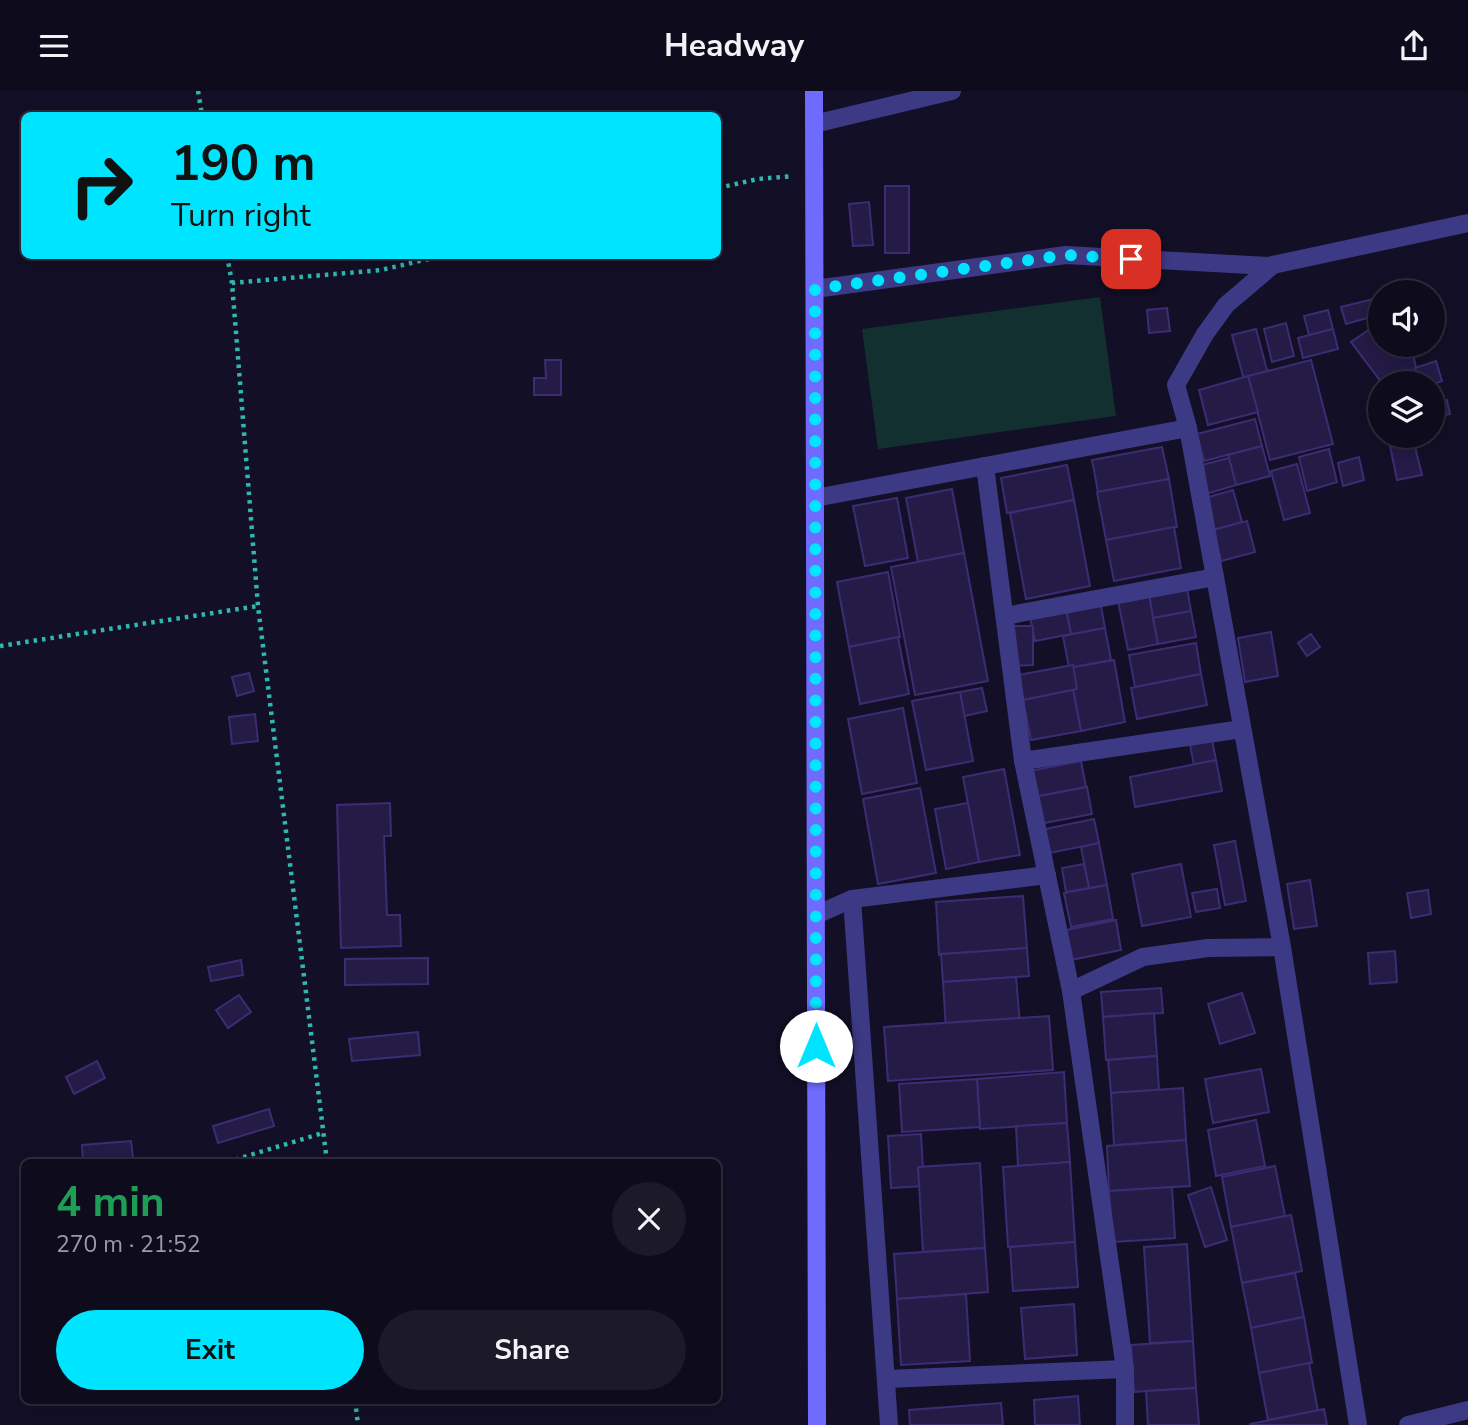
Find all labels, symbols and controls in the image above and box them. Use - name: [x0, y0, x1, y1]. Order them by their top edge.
- text: Headway: [664, 24, 804, 67]
- icon: menu: [35, 27, 73, 65]
- icon: share: [1395, 27, 1433, 65]
- text: 190 m: [171, 130, 315, 197]
- icon: right: [56, 140, 147, 231]
- text: Turn right: [171, 194, 311, 237]
- pin: [1101, 229, 1161, 289]
- icon: arrive: [1112, 240, 1150, 278]
- map controls: [1368, 280, 1445, 448]
- button: sound: [1368, 280, 1445, 357]
- button: layers: [1368, 371, 1445, 448]
- position arrow: [779, 1009, 853, 1083]
- text: 4 min: [56, 1174, 165, 1231]
- button: close: [612, 1182, 686, 1256]
- text: 270 m · 21:52: [56, 1229, 201, 1260]
- button: Exit: [56, 1310, 364, 1390]
- button: Share: [378, 1310, 686, 1390]

